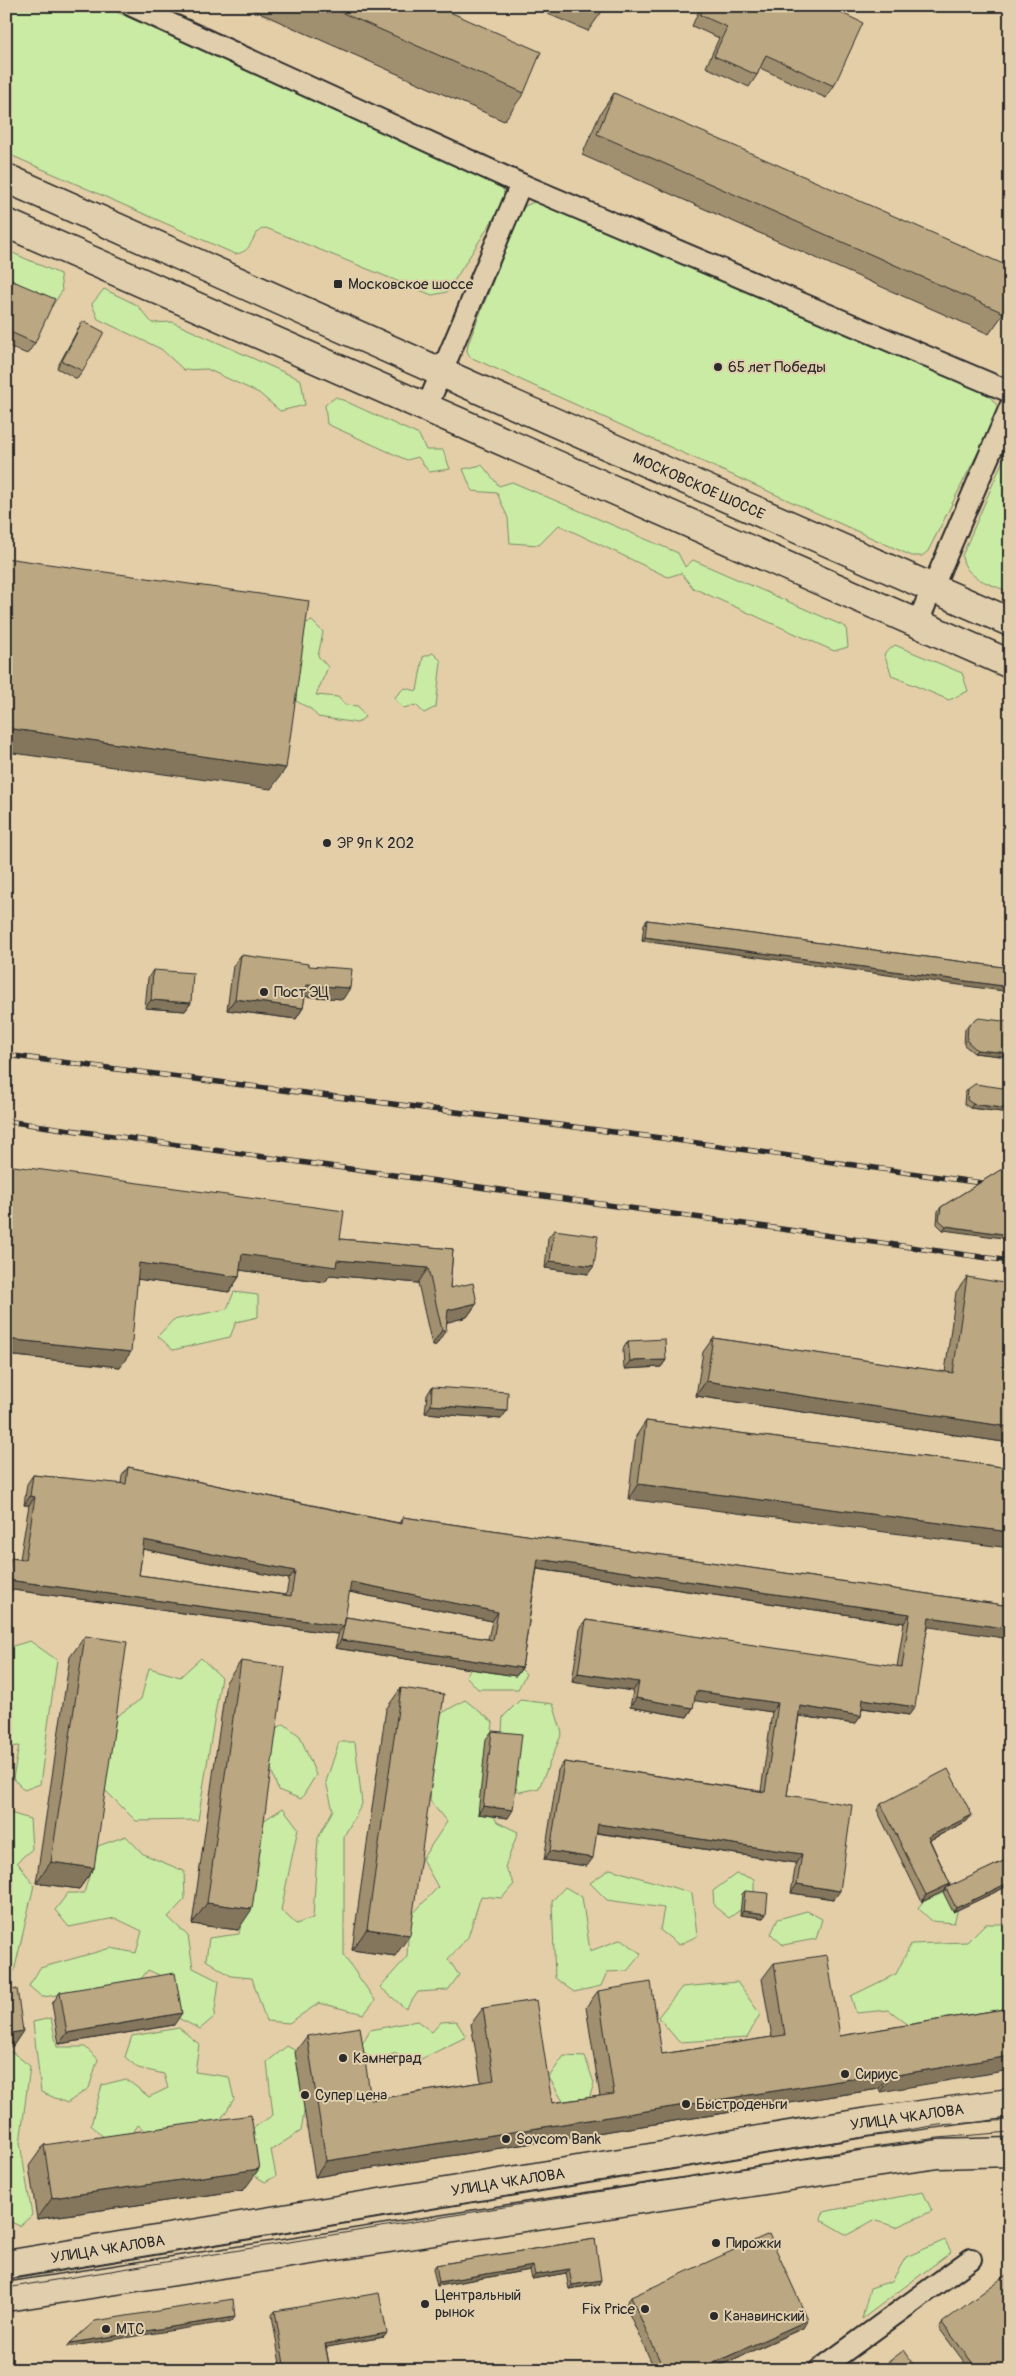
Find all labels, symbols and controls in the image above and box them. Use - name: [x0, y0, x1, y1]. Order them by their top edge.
- place label: Московское шоссе: [348, 275, 474, 294]
- marker: Московское шоссе: [332, 278, 344, 290]
- place label: 65 лет Победы: [728, 358, 826, 377]
- marker: 65 лет Победы: [712, 361, 724, 373]
- street label: МОСКОВСКОЕ ШОССЕ: [630, 449, 768, 524]
- place label: ЭР 9п К 202: [337, 834, 414, 853]
- marker: ЭР 9п К 202: [321, 837, 333, 849]
- place label: Пост ЭЦ: [274, 983, 329, 1002]
- marker: Пост ЭЦ: [258, 986, 270, 998]
- place label: Камнеград: [353, 2049, 422, 2068]
- marker: Камнеград: [337, 2052, 349, 2064]
- place label: Сириус: [855, 2065, 899, 2084]
- marker: Сириус: [839, 2068, 851, 2080]
- place label: Супер цена: [315, 2086, 387, 2105]
- marker: Супер цена: [299, 2089, 311, 2101]
- place label: Быстроденьги: [696, 2095, 788, 2114]
- marker: Быстроденьги: [680, 2098, 692, 2110]
- street label: УЛИЦА ЧКАЛОВА: [849, 2100, 965, 2135]
- place label: Sovcom Bank: [516, 2130, 602, 2149]
- marker: Sovcom Bank: [500, 2133, 512, 2145]
- street label: УЛИЦА ЧКАЛОВА: [450, 2164, 566, 2201]
- street label: УЛИЦА ЧКАЛОВА: [50, 2231, 166, 2268]
- place label: Пирожки: [726, 2234, 781, 2253]
- marker: Пирожки: [710, 2237, 722, 2249]
- place label: Центральный рынок: [435, 2286, 521, 2322]
- marker: Центральный рынок: [419, 2298, 431, 2310]
- place label: Fix Price: [582, 2300, 636, 2319]
- marker: Fix Price: [639, 2303, 651, 2315]
- place label: Канавинский: [724, 2307, 805, 2326]
- marker: Канавинский: [708, 2310, 720, 2322]
- place label: МТС: [116, 2320, 144, 2339]
- marker: МТС: [100, 2323, 112, 2335]

